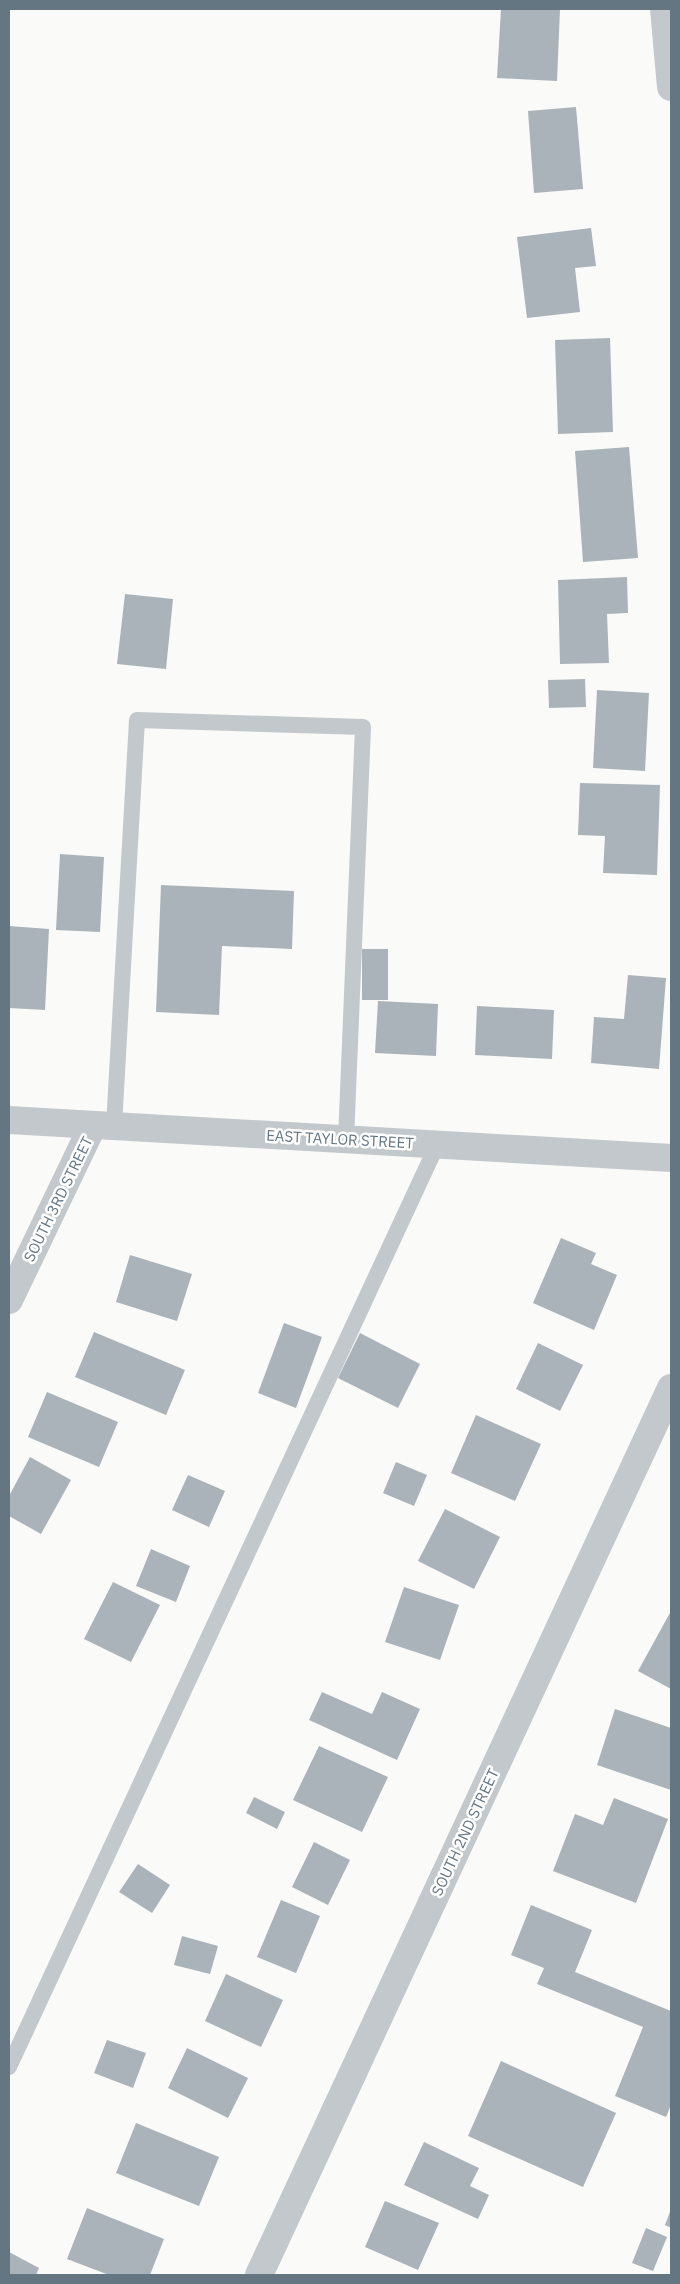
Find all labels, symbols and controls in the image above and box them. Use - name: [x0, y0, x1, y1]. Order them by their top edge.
- street label: EAST TAYLOR STREET: [266, 1126, 415, 1152]
- street label: SOUTH 3RD STREET: [19, 1133, 97, 1265]
- street label: SOUTH 2ND STREET: [427, 1765, 503, 1899]

